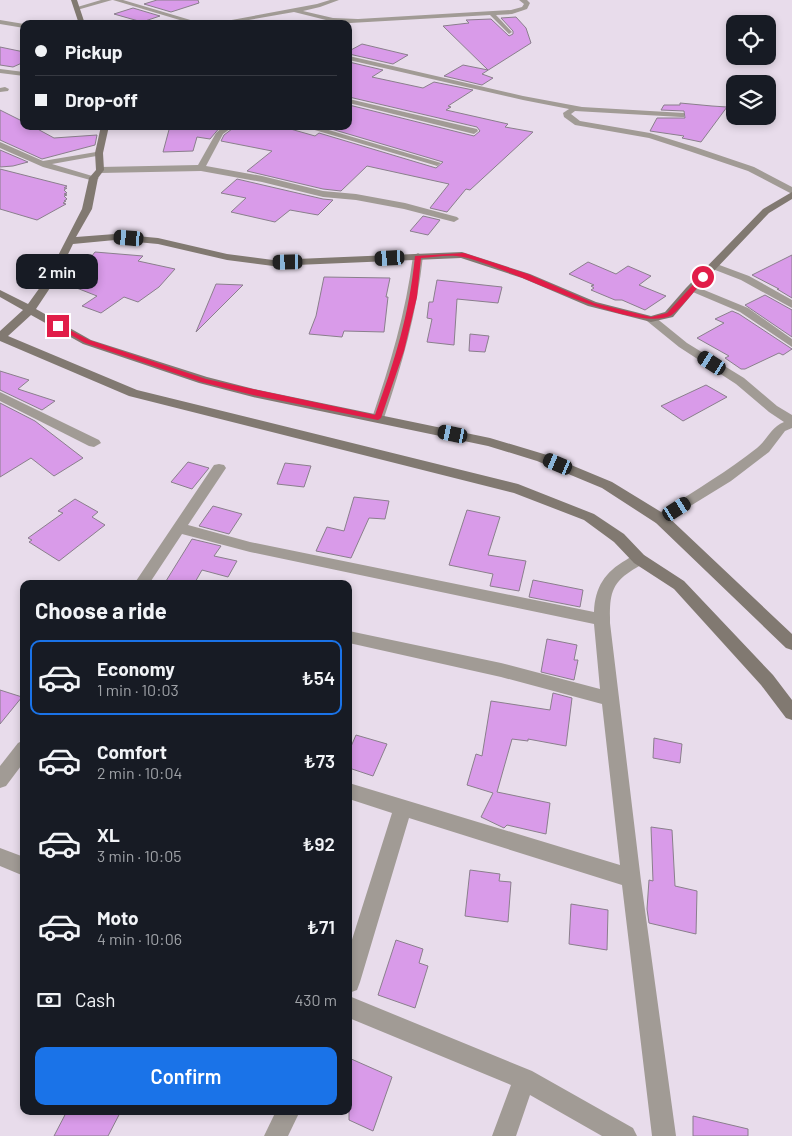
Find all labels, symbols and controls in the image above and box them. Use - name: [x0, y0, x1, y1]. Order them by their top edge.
- map controls: [726, 15, 776, 125]
- button: locate: [726, 15, 776, 65]
- text: Pickup: [65, 40, 123, 63]
- button: layers: [726, 75, 776, 125]
- text: Drop-off: [65, 88, 138, 111]
- car: [113, 229, 144, 247]
- car: [374, 250, 405, 266]
- callout: 2 min: [17, 254, 99, 288]
- car: [272, 254, 303, 270]
- text: 2 min: [38, 262, 76, 281]
- route start: [692, 266, 714, 288]
- route end: [47, 315, 69, 337]
- car: [695, 349, 728, 377]
- car: [436, 424, 469, 444]
- car: [541, 451, 574, 477]
- car: [660, 495, 693, 523]
- text: Choose a ride: [35, 597, 167, 623]
- icon: car: [37, 655, 82, 700]
- text: Economy: [97, 657, 175, 680]
- text: ₺54: [302, 666, 335, 689]
- text: 1 min · 10:03: [97, 680, 179, 699]
- icon: car: [37, 738, 82, 783]
- text: Comfort: [97, 740, 167, 763]
- text: ₺73: [303, 749, 335, 772]
- text: 2 min · 10:04: [97, 763, 182, 782]
- icon: car: [37, 821, 82, 866]
- text: XL: [97, 823, 120, 846]
- text: ₺92: [302, 832, 335, 855]
- text: 3 min · 10:05: [97, 846, 181, 865]
- icon: car: [37, 904, 82, 949]
- text: Moto: [97, 906, 139, 929]
- text: ₺71: [307, 915, 335, 938]
- text: 4 min · 10:06: [97, 929, 182, 948]
- icon: cash: [35, 986, 63, 1014]
- text: Cash: [75, 988, 116, 1011]
- text: 430 m: [294, 990, 337, 1009]
- button: Confirm: [35, 1047, 337, 1105]

